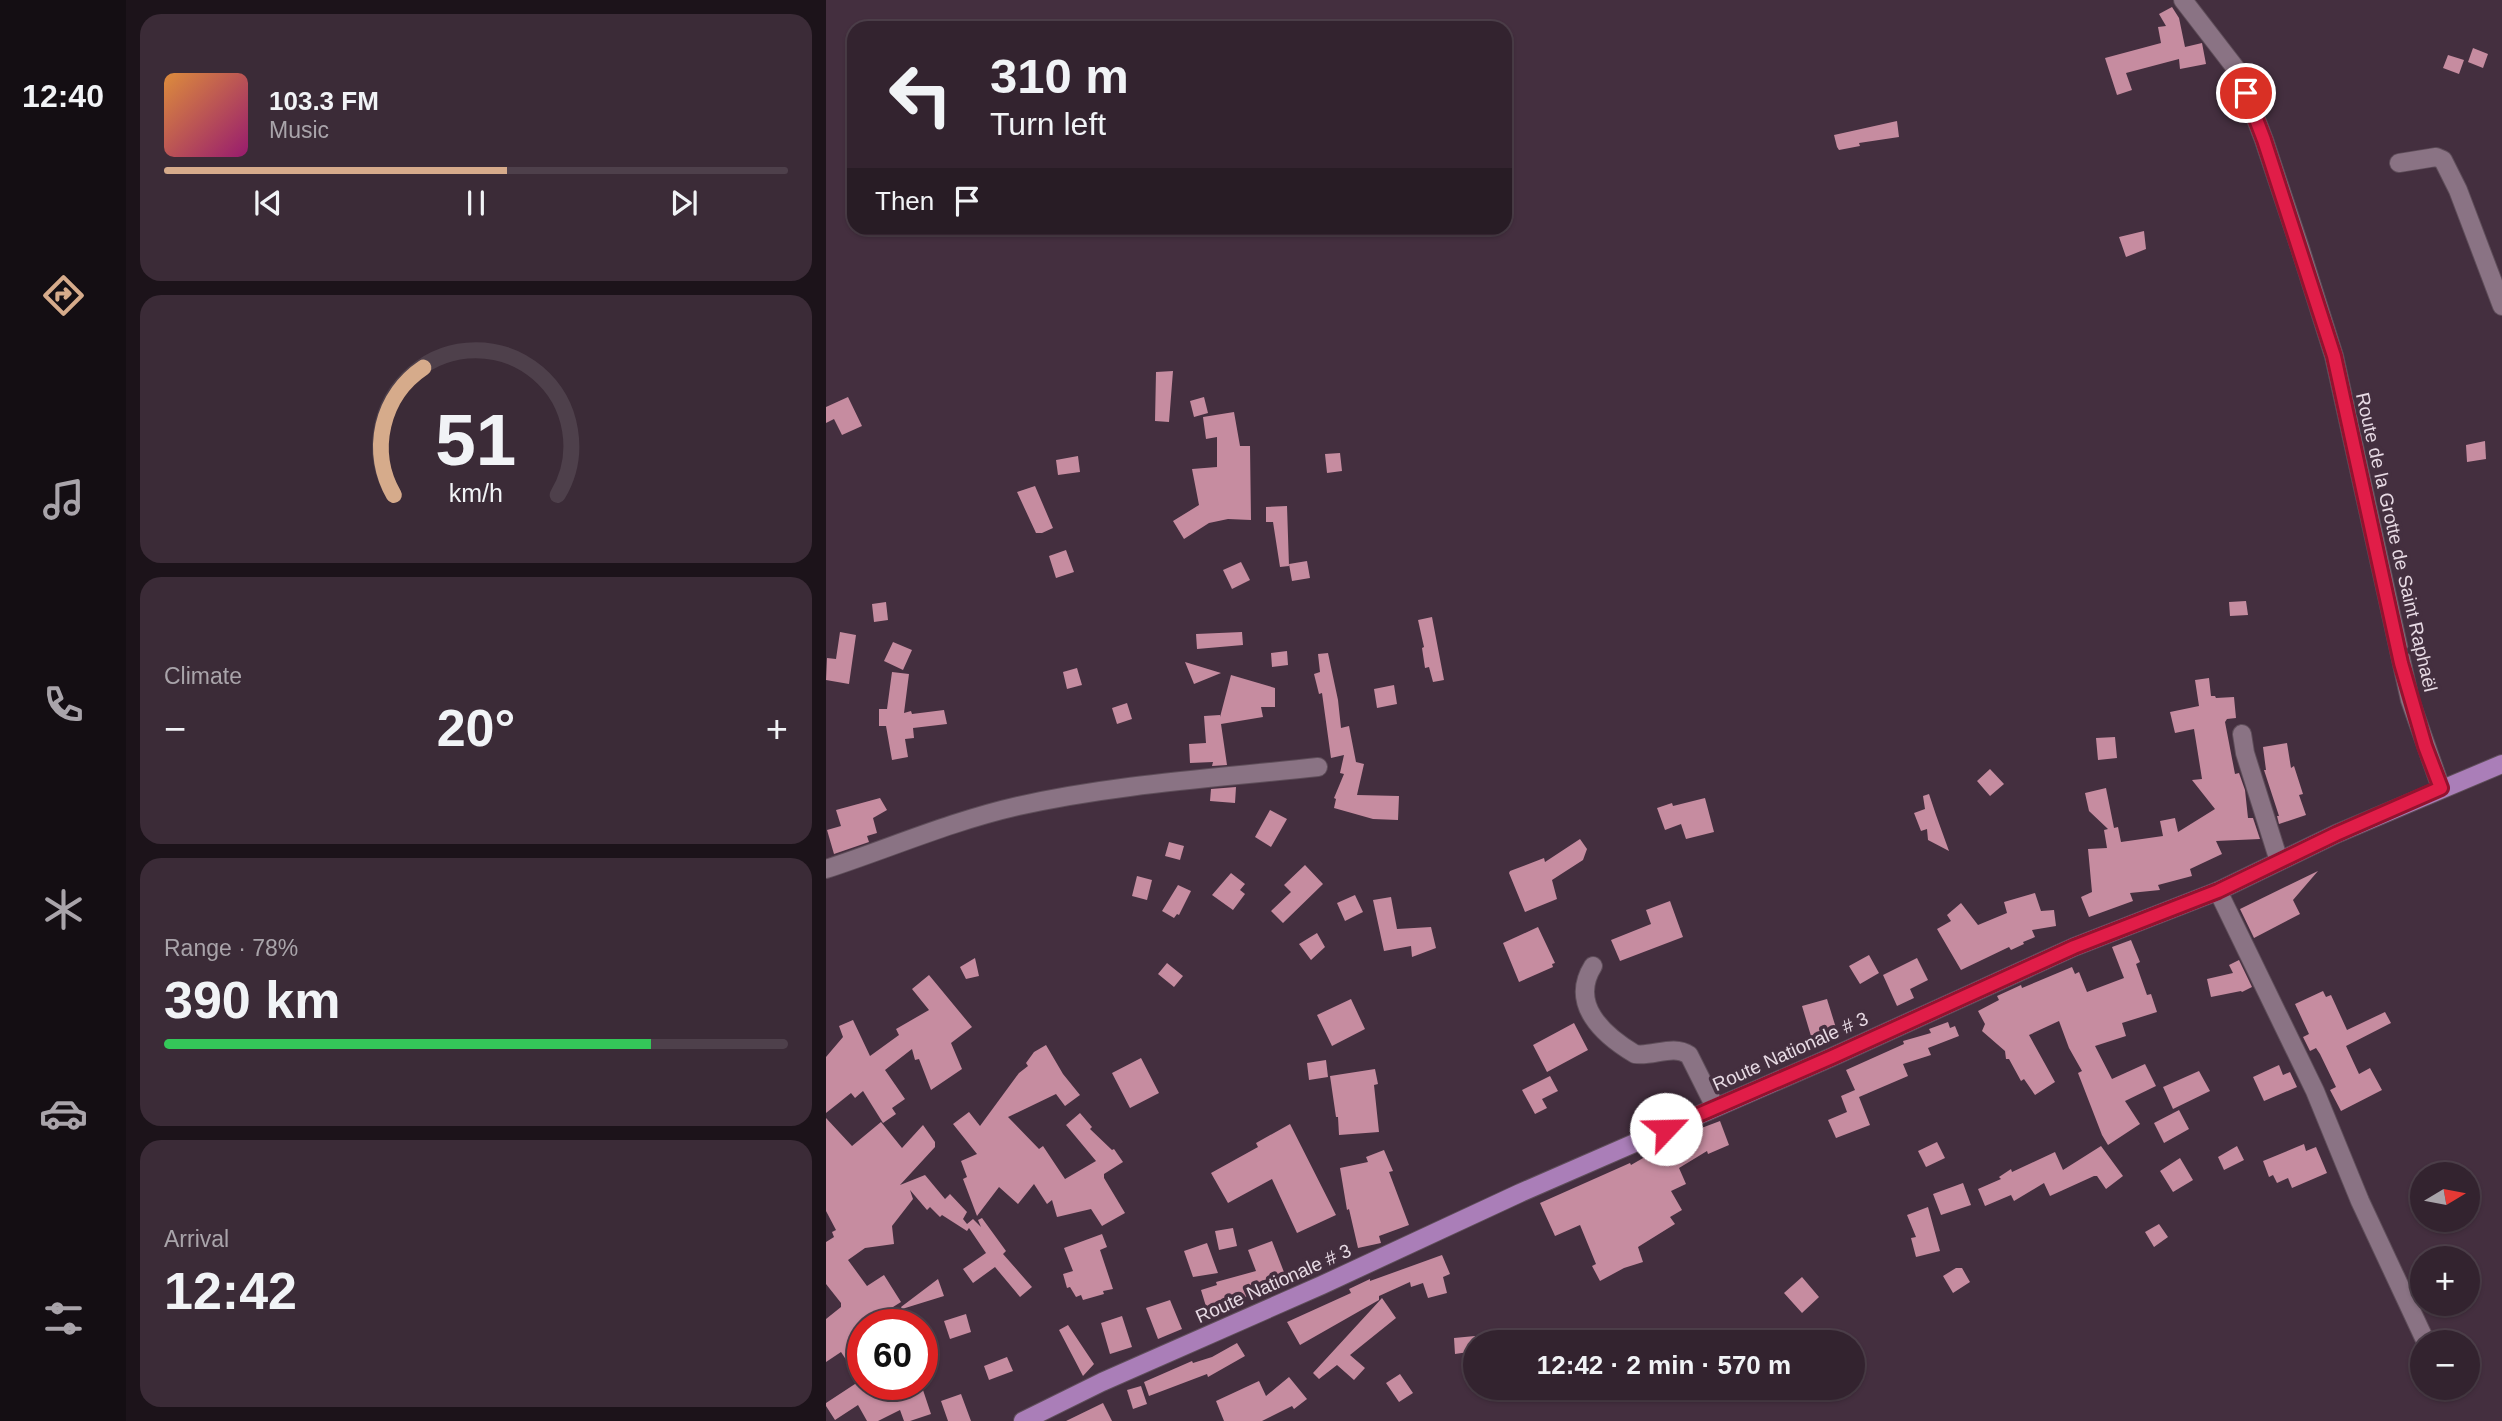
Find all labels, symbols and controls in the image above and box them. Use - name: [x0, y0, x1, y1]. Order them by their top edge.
- icon: left: [875, 49, 966, 140]
- text: 310 m: [990, 49, 1129, 103]
- pin: [2216, 63, 2276, 123]
- icon: arrive: [2227, 74, 2265, 112]
- text: 12:40: [22, 78, 104, 114]
- text: 103.3 FM: [269, 86, 379, 116]
- text: Turn left: [990, 106, 1106, 142]
- text: Music: [269, 117, 329, 143]
- icon: arrive: [948, 182, 986, 220]
- icon: previous: [249, 184, 287, 222]
- icon: pause: [457, 184, 495, 222]
- icon: next: [665, 184, 703, 222]
- text: Then: [875, 186, 934, 216]
- icon: directions: [39, 271, 88, 320]
- street label: Route de la Grotte de Saint Raphaël: [2352, 391, 2441, 694]
- text: 51: [436, 400, 516, 481]
- icon: music: [39, 475, 88, 524]
- text: km/h: [449, 479, 503, 507]
- text: Climate: [164, 663, 242, 689]
- icon: phone: [39, 680, 88, 729]
- text: 20°: [437, 699, 515, 757]
- text: −: [164, 708, 186, 750]
- text: +: [766, 708, 788, 750]
- icon: climate: [39, 885, 88, 934]
- text: Range · 78%: [164, 935, 298, 961]
- text: 390 km: [164, 971, 340, 1029]
- street label: Route Nationale # 3: [1709, 1008, 1871, 1095]
- icon: car: [39, 1089, 88, 1138]
- position arrow: [1629, 1092, 1703, 1166]
- north arrow: [2410, 1162, 2480, 1232]
- map controls: [2410, 1162, 2480, 1400]
- text: Arrival: [164, 1226, 229, 1252]
- street label: Route Nationale # 3: [1192, 1240, 1354, 1327]
- button: +: [2410, 1246, 2480, 1316]
- text: 12:42: [164, 1262, 297, 1320]
- icon: filters: [39, 1294, 88, 1343]
- speed limit sign: 60: [847, 1309, 938, 1400]
- button: −: [2410, 1330, 2480, 1400]
- text: 12:42 · 2 min · 570 m: [1537, 1350, 1791, 1380]

